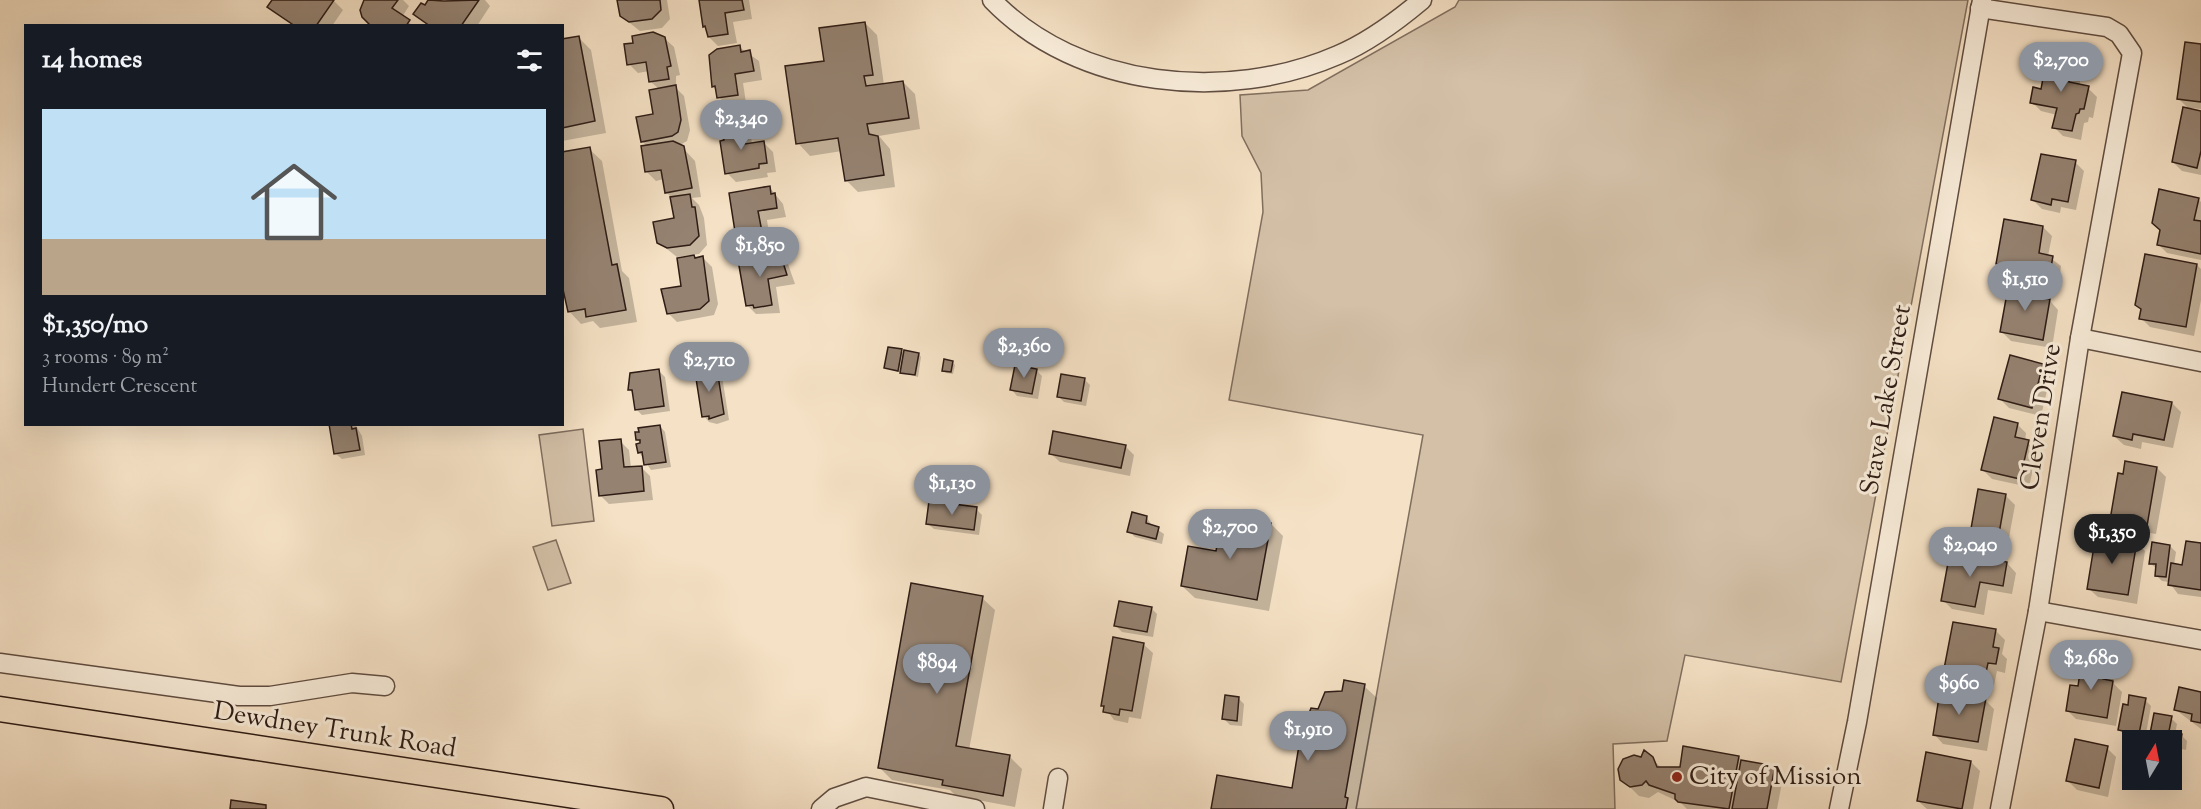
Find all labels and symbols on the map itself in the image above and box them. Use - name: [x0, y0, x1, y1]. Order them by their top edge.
- pin: $2,700: [2012, 42, 2110, 93]
- pin: $2,340: [692, 100, 790, 151]
- pin: $1,850: [711, 227, 809, 278]
- pin: $1,510: [1976, 261, 2074, 312]
- street label: Stave Lake Street: [1852, 302, 1922, 498]
- pin: $2,360: [975, 328, 1073, 379]
- street label: Cleven Drive: [2012, 341, 2072, 493]
- pin: $2,710: [660, 342, 758, 393]
- pin: $1,130: [903, 465, 1001, 516]
- pin: $2,700: [1181, 509, 1279, 560]
- pin: $1,350: [2063, 514, 2161, 565]
- pin: $2,040: [1921, 527, 2019, 578]
- pin: $2,680: [2042, 640, 2140, 691]
- pin: $894: [901, 644, 973, 695]
- pin: $960: [1923, 665, 1995, 716]
- street label: Dewdney Trunk Road: [211, 694, 459, 769]
- pin: $1,910: [1259, 711, 1357, 762]
- north arrow: [2122, 730, 2182, 790]
- place label: City of Mission: [1689, 759, 1862, 796]
- marker: City of Mission: [1670, 770, 1684, 784]

